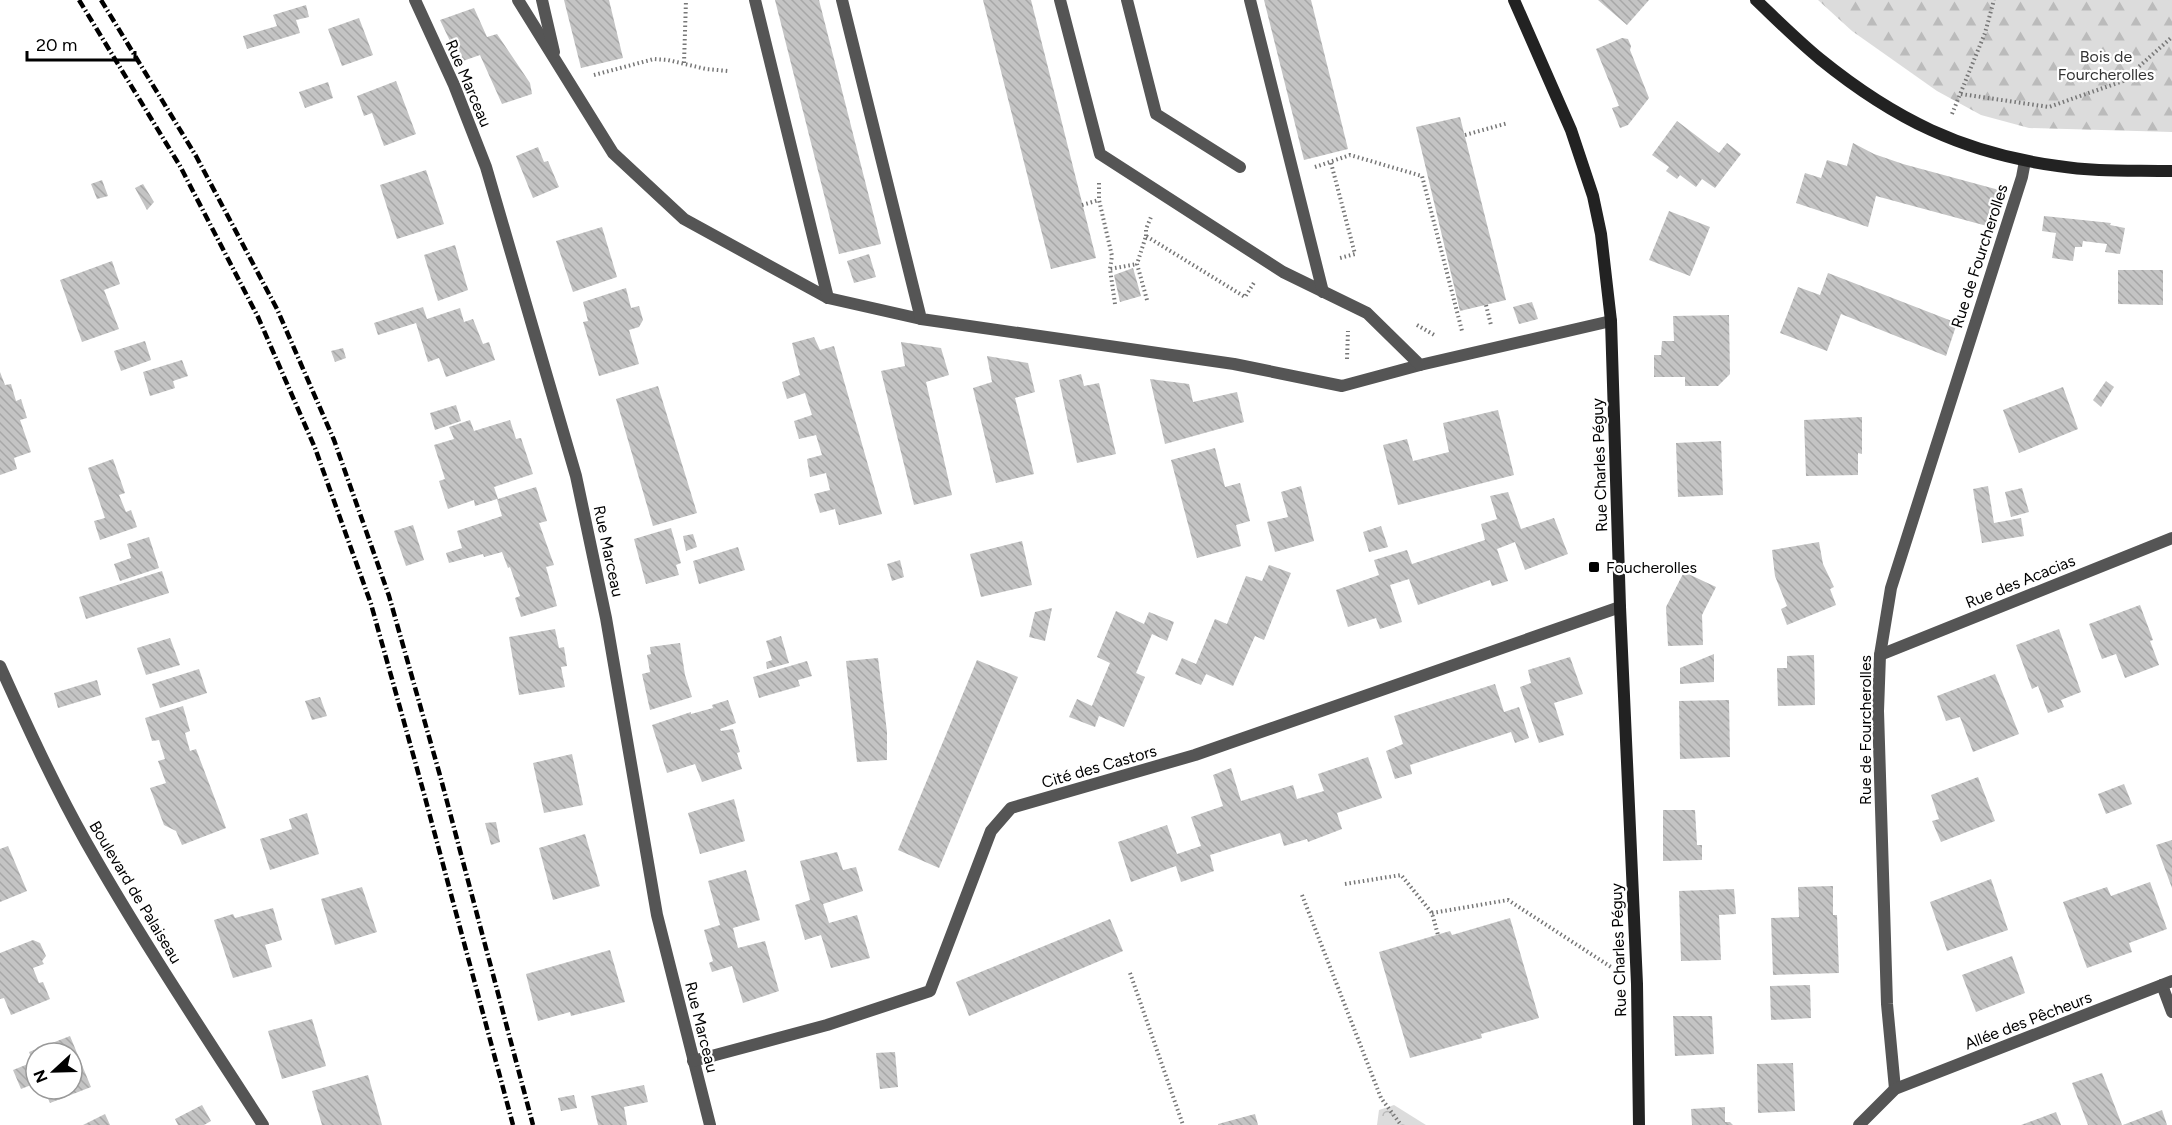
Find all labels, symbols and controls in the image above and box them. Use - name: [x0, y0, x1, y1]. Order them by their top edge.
- scale bar: [27, 24, 135, 62]
- text: 20 m: [36, 34, 77, 56]
- street label: Rue Marceau: [442, 37, 495, 130]
- park label: Bois de Fourcherolles: [2058, 47, 2154, 84]
- street label: Rue de Fourcherolles: [1947, 182, 2012, 330]
- street label: Rue Charles Péguy: [1588, 397, 1611, 532]
- street label: Rue Marceau: [590, 504, 627, 599]
- street label: Rue des Acacias: [1963, 551, 2078, 612]
- place label: Foucherolles: [1606, 558, 1697, 577]
- marker: Foucherolles: [1587, 560, 1601, 574]
- street label: Rue de Fourcherolles: [1856, 655, 1875, 805]
- street label: Cité des Castors: [1039, 741, 1159, 792]
- street label: Boulevard de Palaiseau: [85, 817, 186, 967]
- street label: Rue Charles Péguy: [1607, 882, 1630, 1017]
- street label: Rue Marceau: [681, 980, 722, 1075]
- street label: Allée des Pêcheurs: [1962, 987, 2095, 1053]
- north arrow: [24, 1041, 84, 1101]
- text: N: [29, 1067, 52, 1086]

